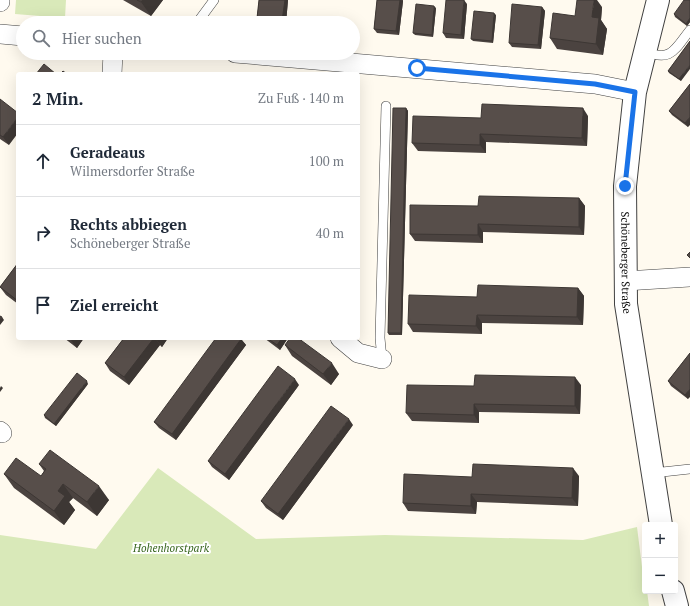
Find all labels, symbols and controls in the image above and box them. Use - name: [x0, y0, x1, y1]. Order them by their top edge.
- search box: [16, 16, 360, 60]
- icon: search: [30, 27, 52, 49]
- text: Hier suchen: [62, 28, 142, 48]
- route start: [408, 59, 426, 77]
- text: 2 Min.: [32, 87, 84, 110]
- text: Zu Fuß · 140 m: [258, 89, 344, 107]
- text: Geradeaus: [70, 142, 145, 162]
- icon: ahead: [32, 150, 54, 172]
- text: 100 m: [309, 152, 344, 170]
- text: Wilmersdorfer Straße: [70, 162, 195, 180]
- route end: [616, 177, 634, 195]
- street label: Schöneberger Straße: [618, 212, 635, 315]
- text: Rechts abbiegen: [70, 214, 187, 234]
- icon: right: [32, 222, 54, 244]
- text: 40 m: [316, 224, 344, 242]
- text: Schöneberger Straße: [70, 234, 190, 252]
- icon: arrive: [32, 294, 54, 316]
- text: Ziel erreicht: [70, 295, 158, 315]
- map controls: [642, 522, 678, 594]
- button: +: [642, 522, 678, 558]
- park label: Hohenhorstpark: [132, 541, 210, 555]
- button: −: [642, 558, 678, 594]

